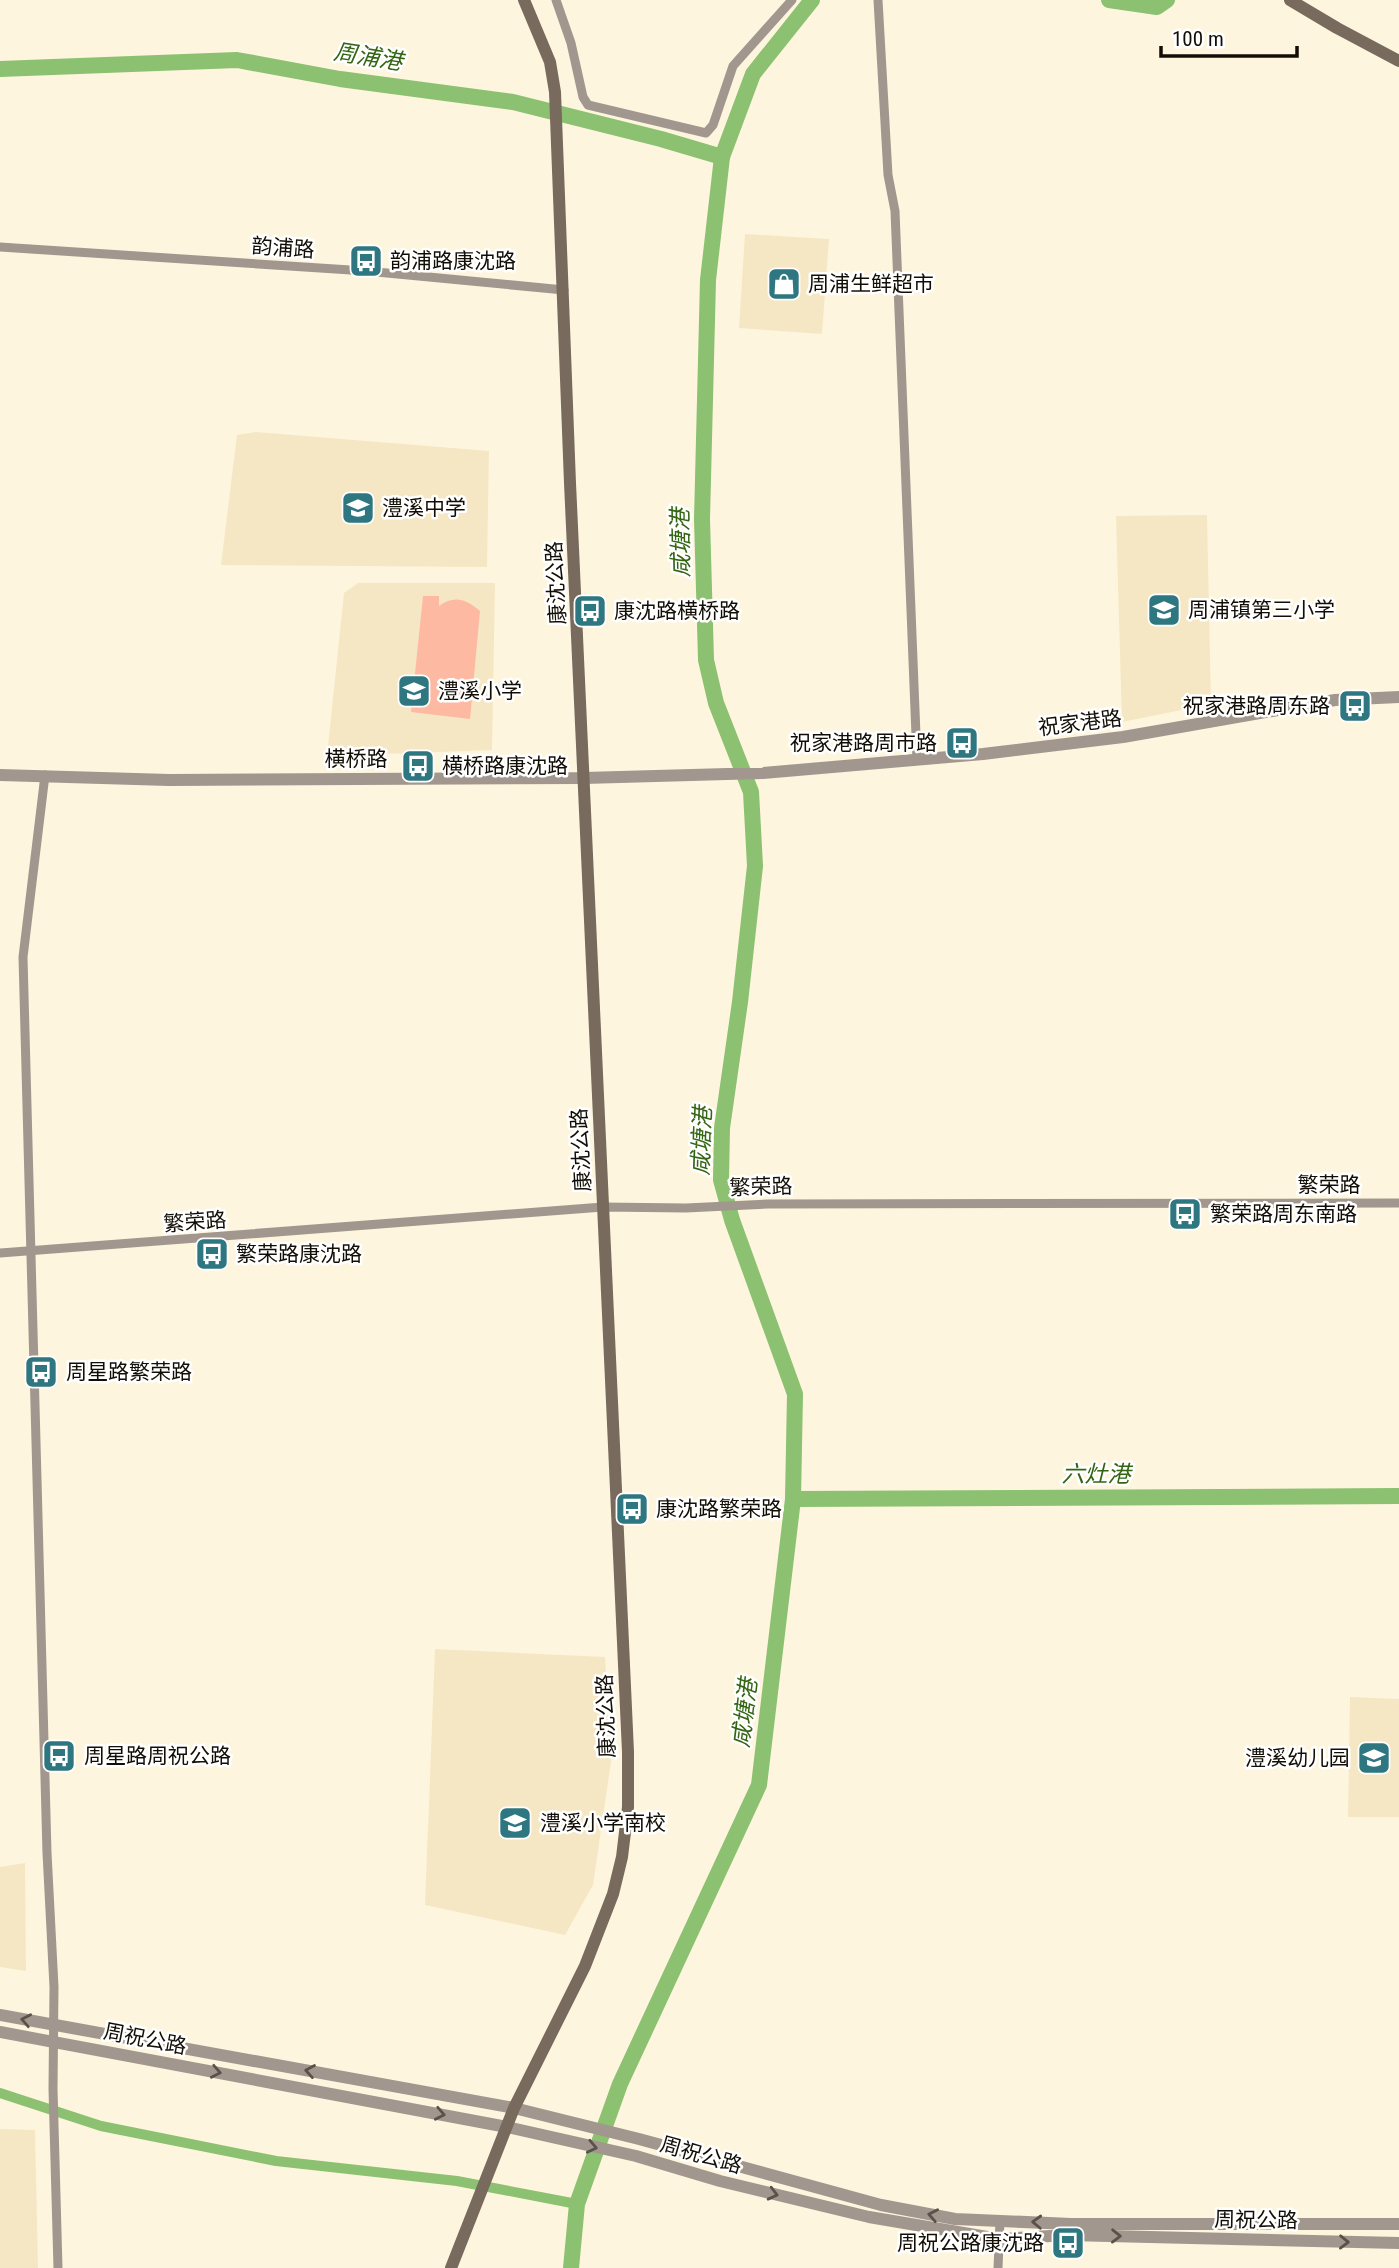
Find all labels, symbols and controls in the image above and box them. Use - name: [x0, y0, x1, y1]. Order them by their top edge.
- scale bar: [1161, 14, 1298, 58]
- text: 100 m: [1172, 27, 1224, 51]
- water label: 周浦港: [332, 38, 407, 76]
- street label: 韵浦路: [251, 234, 315, 262]
- bus stop icon: 韵浦路康沈路: [347, 242, 385, 280]
- place label: 韵浦路康沈路: [390, 249, 516, 273]
- shop icon: 周浦生鲜超市: [765, 265, 803, 303]
- place label: 周浦生鲜超市: [808, 272, 934, 296]
- school or university icon: 澧溪中学: [339, 489, 377, 527]
- place label: 澧溪中学: [382, 496, 466, 520]
- water label: 咸塘港: [667, 505, 695, 578]
- street label: 康沈公路: [542, 540, 570, 626]
- school or university icon: 周浦镇第三小学: [1145, 591, 1183, 629]
- bus stop icon: 康沈路横桥路: [571, 592, 609, 630]
- place label: 周浦镇第三小学: [1188, 598, 1335, 622]
- place label: 康沈路横桥路: [614, 599, 740, 623]
- school or university icon: 澧溪小学: [395, 672, 433, 710]
- place label: 澧溪小学: [438, 679, 522, 703]
- bus stop icon: 祝家港路周东路: [1336, 687, 1374, 725]
- place label: 祝家港路周东路: [1183, 694, 1330, 718]
- street label: 祝家港路: [1037, 706, 1123, 740]
- bus stop icon: 祝家港路周市路: [943, 724, 981, 762]
- place label: 祝家港路周市路: [790, 731, 937, 755]
- street label: 横桥路: [325, 747, 388, 771]
- bus stop icon: 横桥路康沈路: [399, 747, 437, 785]
- place label: 横桥路康沈路: [442, 754, 568, 778]
- water label: 咸塘港: [687, 1103, 717, 1176]
- street label: 康沈公路: [567, 1107, 595, 1193]
- street label: 繁荣路: [1298, 1173, 1361, 1197]
- street label: 繁荣路: [729, 1174, 793, 1200]
- bus stop icon: 繁荣路周东南路: [1166, 1195, 1204, 1233]
- place label: 繁荣路周东南路: [1210, 1202, 1357, 1226]
- street label: 繁荣路: [163, 1208, 227, 1236]
- bus stop icon: 繁荣路康沈路: [193, 1235, 231, 1273]
- place label: 繁荣路康沈路: [236, 1242, 362, 1266]
- bus stop icon: 周星路繁荣路: [22, 1353, 60, 1391]
- place label: 周星路繁荣路: [66, 1360, 192, 1384]
- water label: 六灶港: [1062, 1461, 1134, 1488]
- bus stop icon: 康沈路繁荣路: [613, 1490, 651, 1528]
- place label: 康沈路繁荣路: [656, 1497, 782, 1521]
- street label: 康沈公路: [593, 1674, 619, 1758]
- water label: 咸塘港: [727, 1674, 763, 1749]
- bus stop icon: 周星路周祝公路: [40, 1737, 78, 1775]
- school or university icon: 澧溪幼儿园: [1355, 1739, 1393, 1777]
- place label: 周星路周祝公路: [84, 1744, 231, 1768]
- place label: 澧溪幼儿园: [1245, 1746, 1350, 1770]
- school or university icon: 澧溪小学南校: [496, 1804, 534, 1842]
- place label: 澧溪小学南校: [540, 1811, 666, 1835]
- one-way arrow: [20, 2014, 32, 2029]
- street label: 周祝公路: [101, 2019, 189, 2059]
- one-way arrow: [210, 2064, 222, 2079]
- one-way arrow: [304, 2064, 316, 2079]
- one-way arrow: [434, 2106, 446, 2121]
- street label: 周祝公路: [657, 2132, 745, 2178]
- one-way arrow: [586, 2138, 598, 2153]
- one-way arrow: [767, 2186, 779, 2200]
- street label: 周祝公路: [1214, 2207, 1298, 2233]
- one-way arrow: [927, 2208, 939, 2223]
- one-way arrow: [1031, 2215, 1042, 2230]
- bus stop icon: 周祝公路康沈路: [1049, 2224, 1087, 2262]
- one-way arrow: [1111, 2229, 1122, 2244]
- place label: 周祝公路康沈路: [897, 2231, 1044, 2255]
- one-way arrow: [1339, 2234, 1350, 2249]

